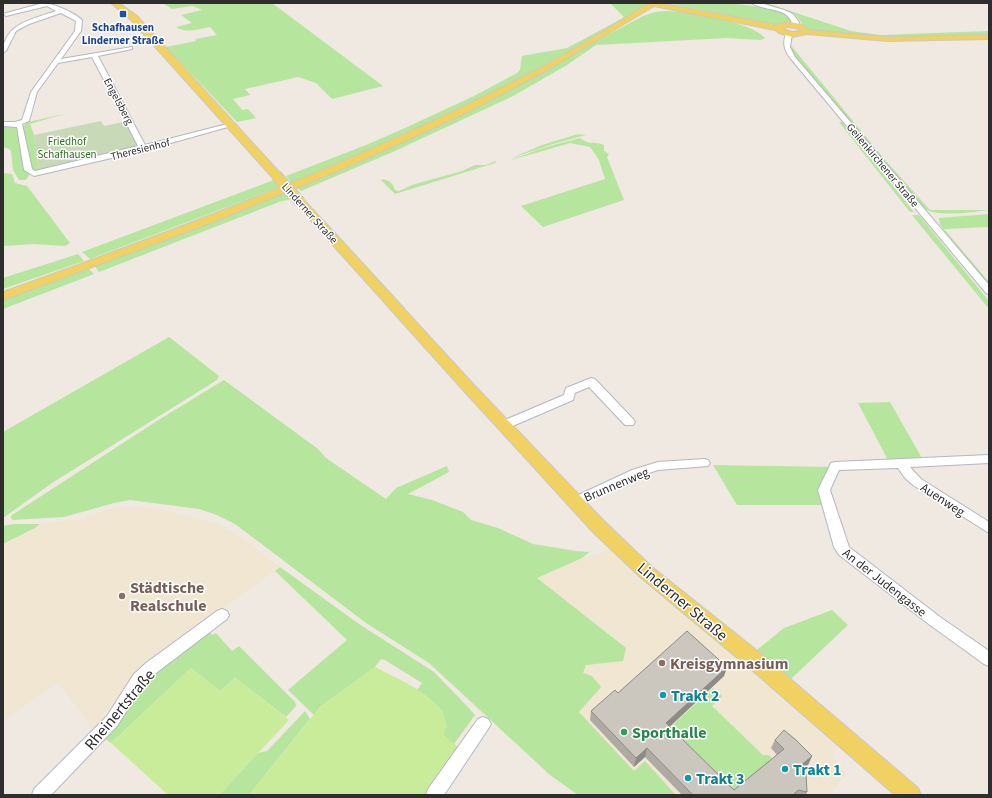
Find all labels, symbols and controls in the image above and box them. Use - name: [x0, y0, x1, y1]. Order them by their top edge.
- marker: Schafhausen Linderner Straße: [118, 9, 128, 19]
- place label: Schafhausen Linderner Straße: [82, 20, 165, 48]
- street label: Engelsberg: [100, 75, 137, 128]
- street label: Geilenkirchener Straße: [843, 120, 923, 211]
- park label: Friedhof Schafhausen: [37, 134, 97, 162]
- street label: Theresienhof: [109, 135, 172, 164]
- street label: Linderner Straße: [278, 180, 341, 247]
- street label: Brunnenweg: [581, 463, 652, 507]
- street label: Auenweg: [917, 479, 969, 521]
- street label: An der Judengasse: [839, 544, 930, 621]
- street label: Linderner Straße: [632, 557, 732, 646]
- place label: Städtische Realschule: [130, 577, 206, 617]
- marker: Städtische Realschule: [117, 591, 127, 601]
- place label: Kreisgymnasium: [670, 653, 788, 675]
- marker: Kreisgymnasium: [657, 658, 667, 668]
- street label: Rheinertstraße: [79, 664, 160, 755]
- place label: Trakt 2: [671, 685, 720, 707]
- marker: Trakt 2: [658, 690, 668, 700]
- place label: Sporthalle: [632, 722, 706, 744]
- marker: Sporthalle: [619, 727, 629, 737]
- place label: Trakt 1: [793, 759, 842, 781]
- marker: Trakt 1: [780, 764, 790, 774]
- place label: Trakt 3: [696, 768, 745, 790]
- marker: Trakt 3: [683, 773, 693, 783]

